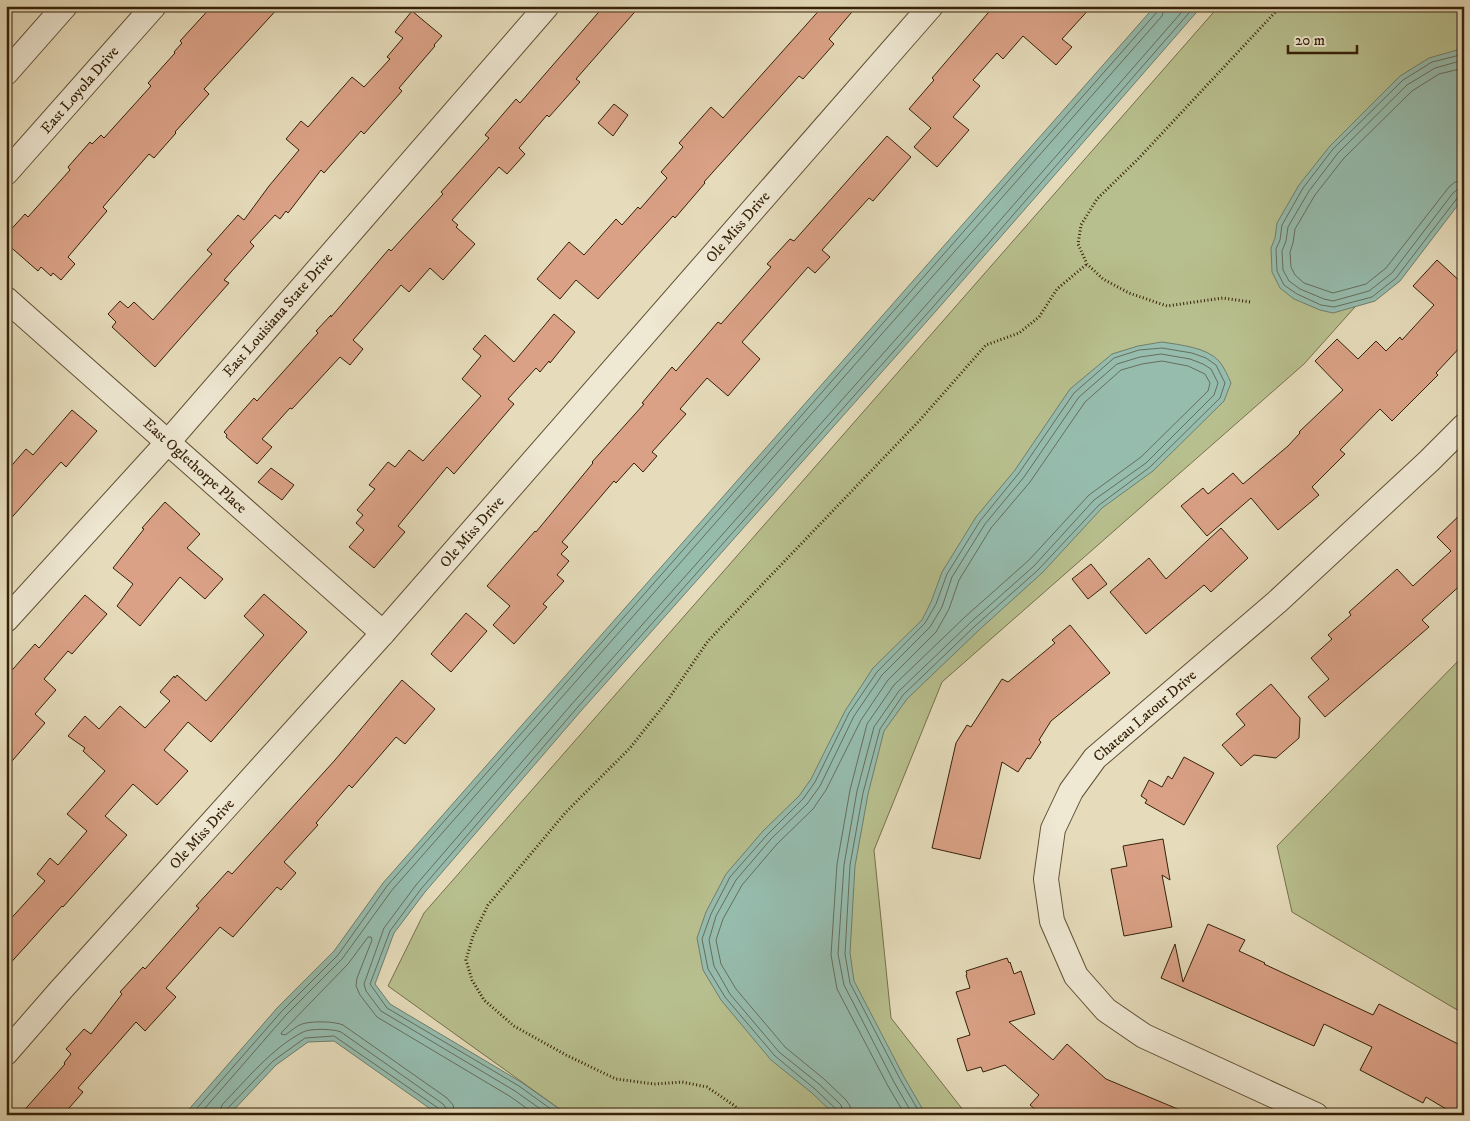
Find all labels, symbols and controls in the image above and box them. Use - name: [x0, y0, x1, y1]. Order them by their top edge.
- scale bar: [1288, 22, 1356, 54]
- text: 20 m: [1295, 31, 1325, 50]
- street label: East Loyola Drive: [37, 42, 123, 138]
- street label: Ole Miss Drive: [702, 187, 774, 267]
- street label: East Louisiana State Drive: [219, 249, 337, 381]
- street label: East Oglethorpe Place: [139, 414, 251, 518]
- street label: Ole Miss Drive: [436, 492, 508, 572]
- street label: Chateau Latour Drive: [1089, 666, 1201, 766]
- street label: Ole Miss Drive: [165, 795, 239, 873]

